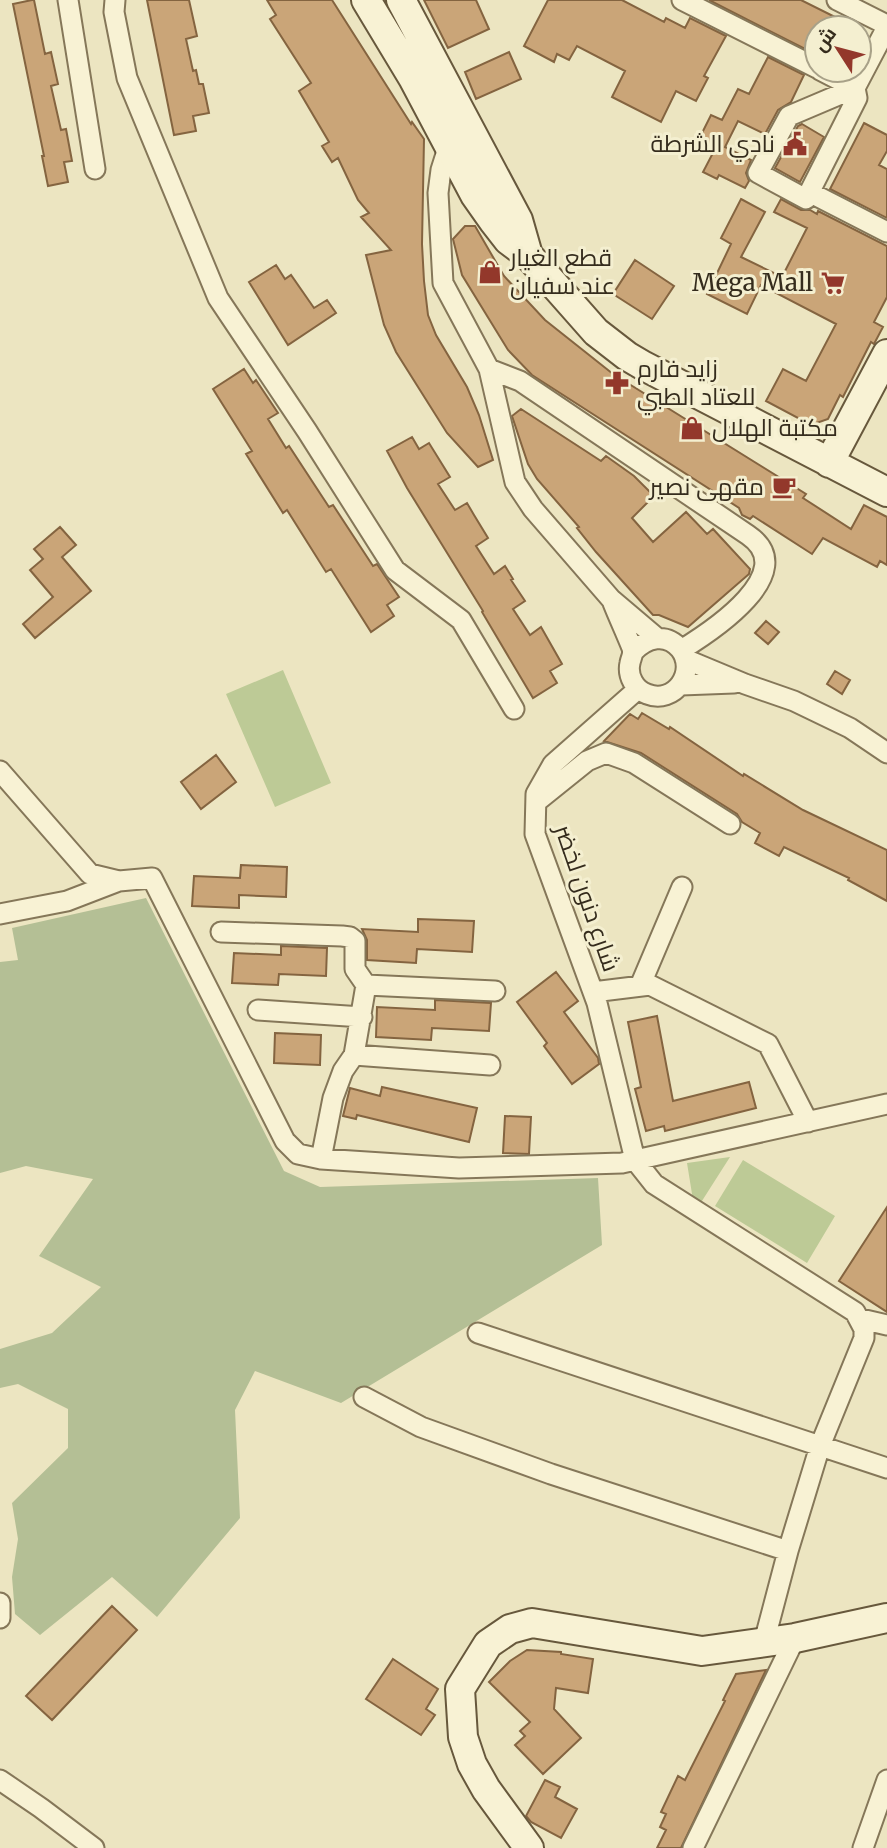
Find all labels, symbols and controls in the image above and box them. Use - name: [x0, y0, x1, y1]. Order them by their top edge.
- north arrow: [803, 14, 873, 84]
- text: ش: [807, 22, 841, 56]
- place label: نادي الشرطة: [651, 128, 775, 162]
- public building icon: نادي الشرطة: [781, 130, 809, 158]
- place label: قطع الغيار عند سفيان: [508, 242, 615, 301]
- shop icon: قطع الغيار عند سفيان: [476, 258, 504, 286]
- place label: Mega Mall: [692, 267, 813, 298]
- supermarket icon: Mega Mall: [819, 269, 847, 297]
- place label: زايد فارم للعتاد الطبي: [637, 353, 755, 416]
- pharmacy icon: زايد فارم للعتاد الطبي: [603, 369, 631, 397]
- place label: مكتبة الهلال: [712, 412, 838, 443]
- shop icon: مكتبة الهلال: [678, 414, 706, 442]
- place label: مقهى نصير: [647, 471, 764, 502]
- cafe icon: مقهى نصير: [770, 473, 798, 501]
- street label: شارع دنون لخضر: [546, 818, 627, 976]

